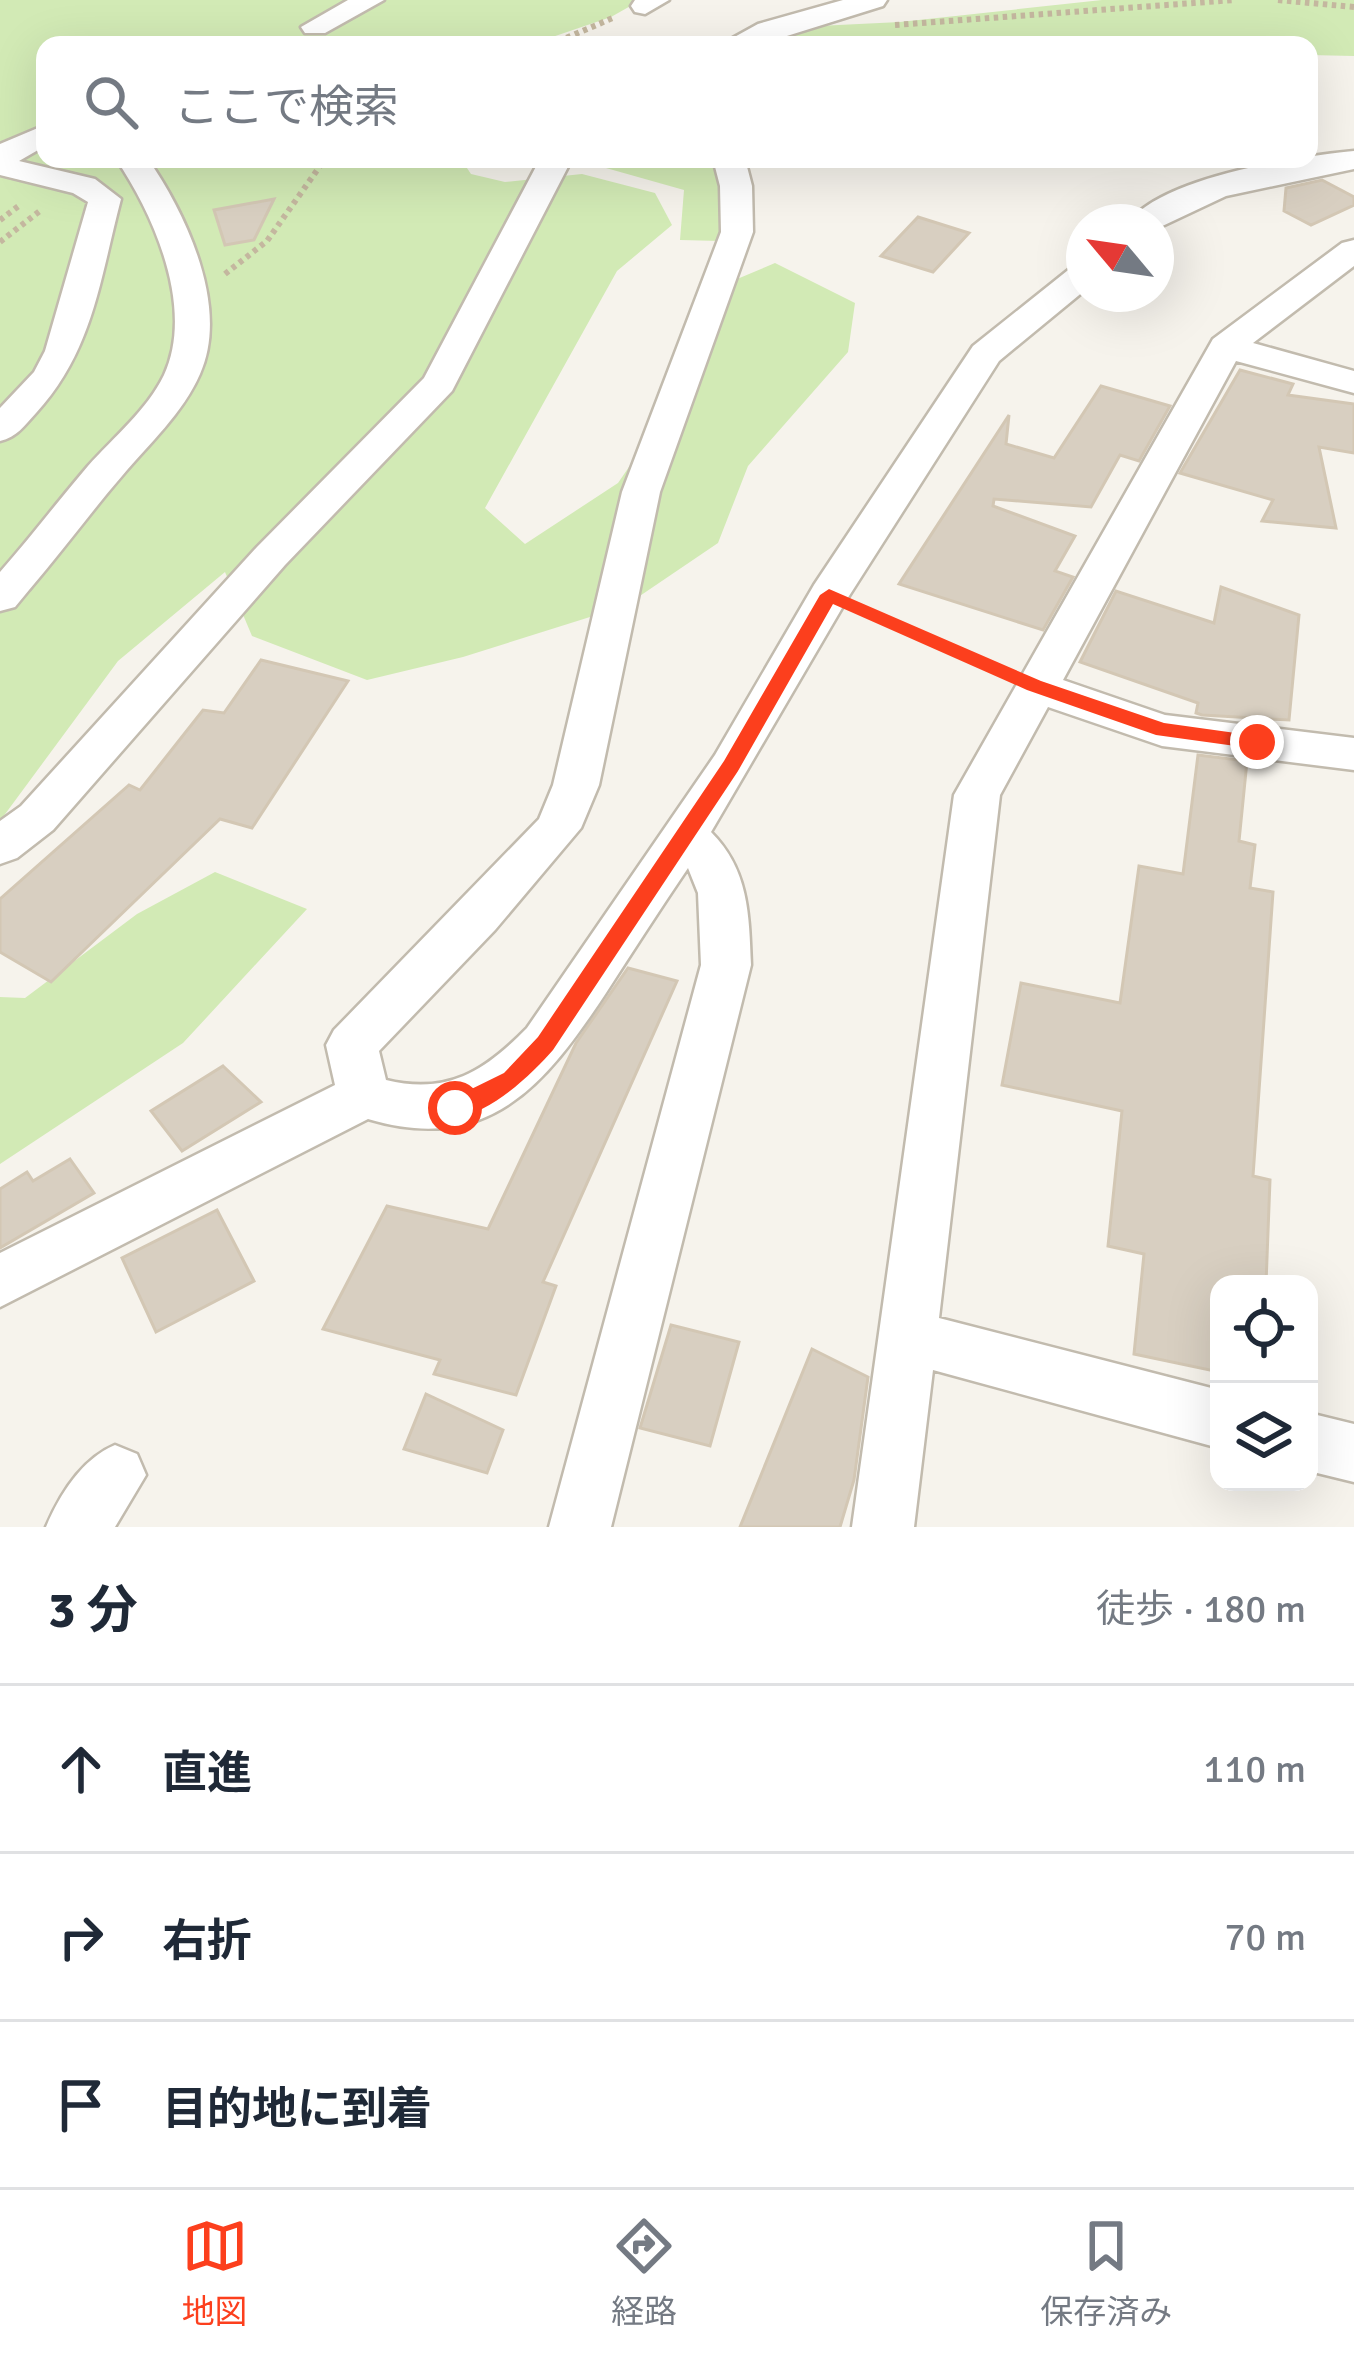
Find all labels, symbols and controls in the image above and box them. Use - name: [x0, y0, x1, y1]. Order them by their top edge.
- search box: [36, 36, 1318, 168]
- icon: search: [78, 69, 144, 135]
- text: ここで検索: [174, 80, 399, 135]
- north arrow: [1066, 204, 1174, 312]
- route end: [1230, 715, 1284, 769]
- route start: [428, 1081, 482, 1135]
- map controls: [1210, 1275, 1318, 1491]
- button: locate: [1210, 1275, 1318, 1383]
- button: layers: [1210, 1383, 1318, 1491]
- text: 3 分: [48, 1579, 138, 1642]
- text: 徒歩 · 180 m: [1096, 1585, 1306, 1633]
- icon: ahead: [48, 1736, 114, 1802]
- text: 110 m: [1203, 1745, 1306, 1793]
- text: 直進: [162, 1746, 252, 1801]
- icon: right: [48, 1904, 114, 1970]
- text: 70 m: [1224, 1913, 1306, 1961]
- text: 右折: [162, 1914, 252, 1969]
- icon: arrive: [48, 2072, 114, 2138]
- text: 目的地に到着: [162, 2082, 432, 2137]
- tab: 地図: [182, 2213, 248, 2333]
- tab: 経路: [611, 2213, 677, 2333]
- tab: 保存済み: [1040, 2213, 1172, 2333]

